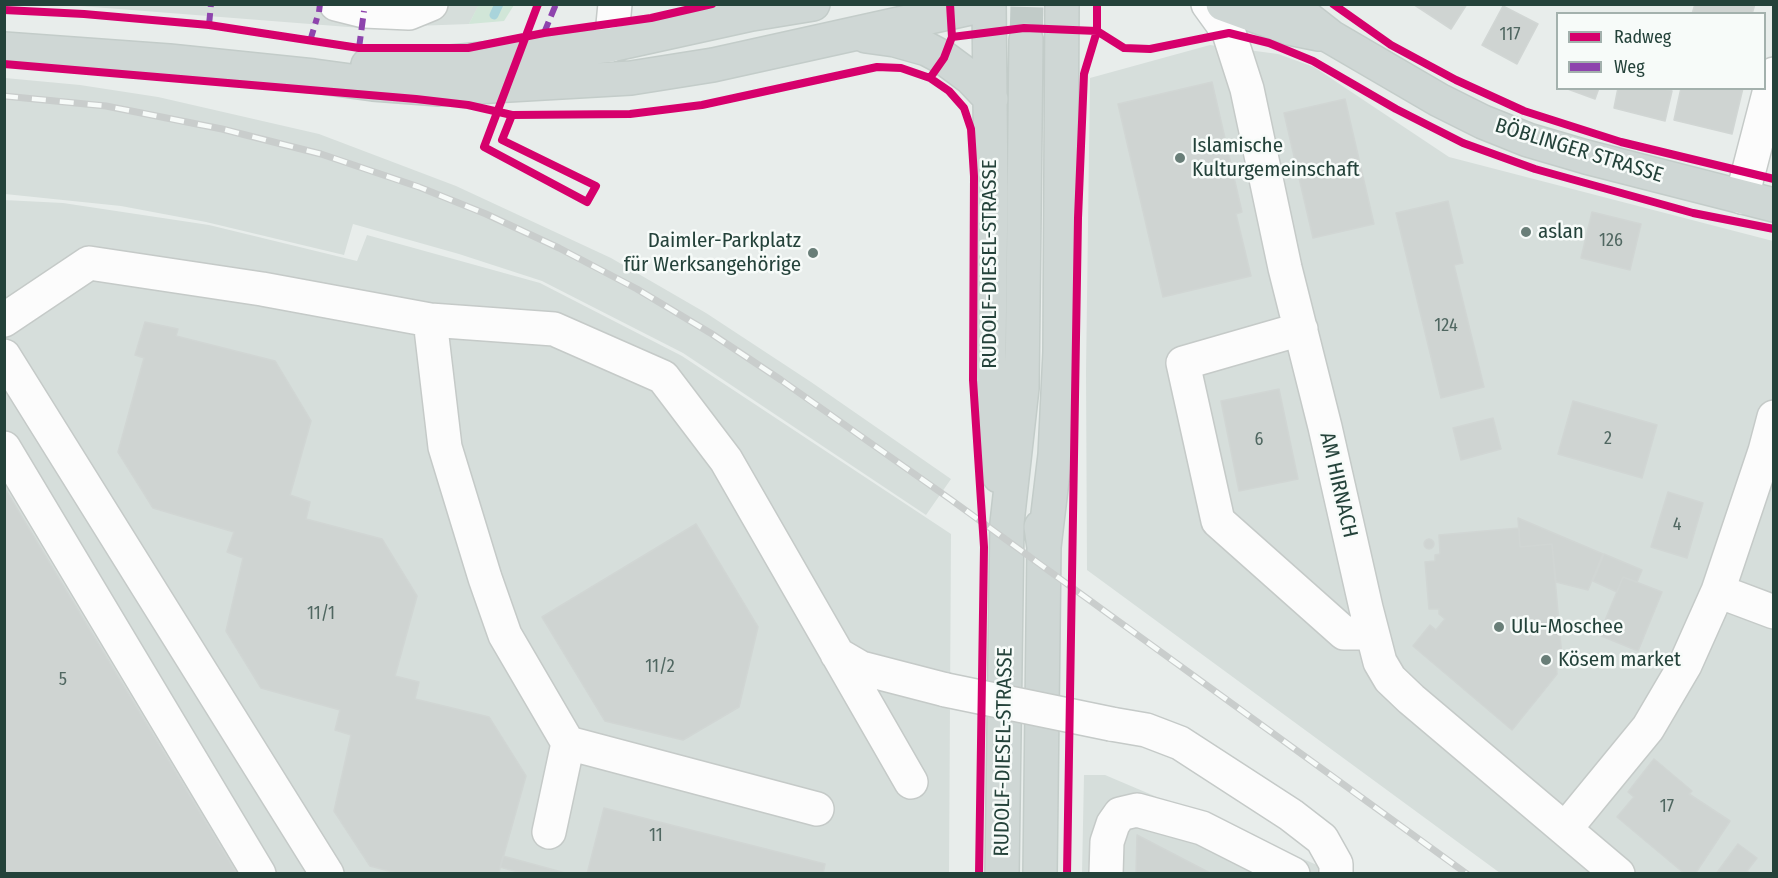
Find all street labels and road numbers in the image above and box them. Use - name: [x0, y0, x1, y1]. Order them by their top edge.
- street label: BÖBLINGER STRASSE: [1492, 113, 1666, 189]
- street label: RUDOLF-DIESEL-STRASSE: [977, 159, 1003, 369]
- street label: AM HIRNACH: [1314, 430, 1362, 540]
- street label: RUDOLF-DIESEL-STRASSE: [990, 647, 1018, 857]

